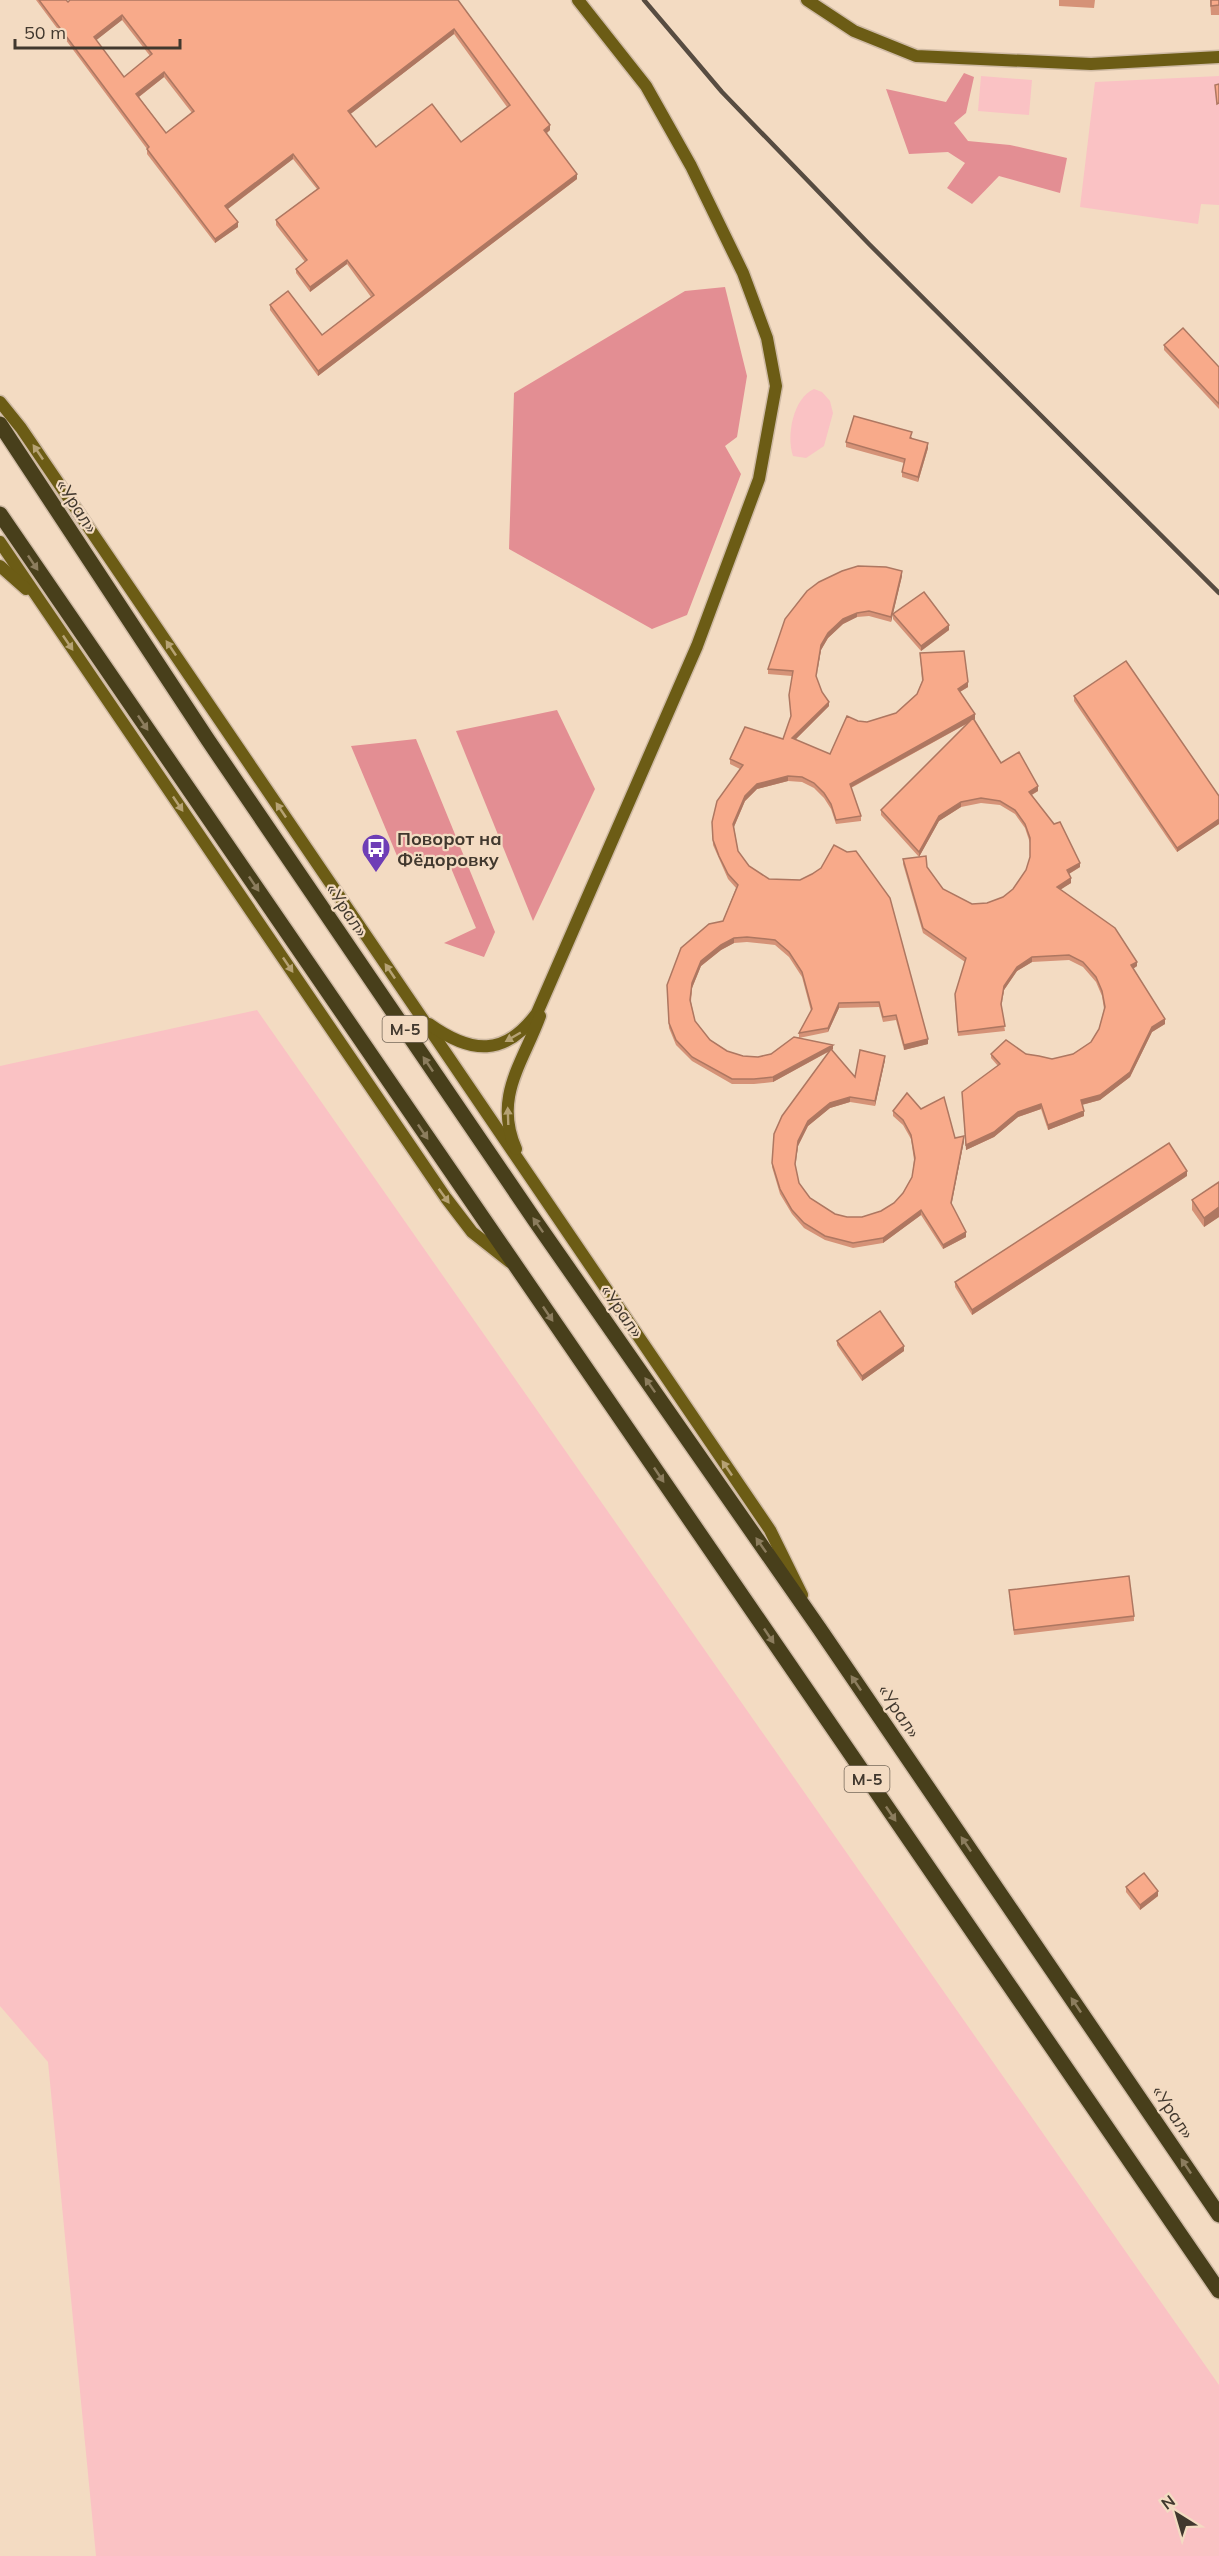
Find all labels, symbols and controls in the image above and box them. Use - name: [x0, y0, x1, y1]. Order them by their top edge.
- scale bar: [15, 12, 180, 50]
- text: 50 m: [24, 21, 66, 44]
- one-way arrow: [32, 445, 44, 461]
- street label: «Урал»: [51, 475, 103, 537]
- one-way arrow: [27, 554, 39, 570]
- one-way arrow: [63, 634, 74, 651]
- one-way arrow: [165, 641, 177, 657]
- one-way arrow: [137, 715, 149, 731]
- one-way arrow: [172, 796, 183, 812]
- one-way arrow: [275, 801, 286, 818]
- place label: Поворот на Фёдоровку: [397, 827, 502, 871]
- bus stop icon: Поворот на Фёдоровку: [360, 832, 392, 874]
- one-way arrow: [248, 876, 260, 892]
- street label: «Урал»: [321, 879, 373, 941]
- one-way arrow: [282, 957, 293, 974]
- one-way arrow: [385, 963, 396, 979]
- road number: М-5: [382, 1016, 428, 1042]
- one-way arrow: [504, 1032, 521, 1042]
- one-way arrow: [423, 1056, 434, 1072]
- one-way arrow: [503, 1106, 512, 1125]
- one-way arrow: [417, 1123, 429, 1139]
- one-way arrow: [438, 1188, 450, 1204]
- one-way arrow: [532, 1218, 544, 1234]
- street label: «Урал»: [595, 1280, 649, 1342]
- one-way arrow: [542, 1306, 553, 1322]
- one-way arrow: [644, 1378, 656, 1394]
- one-way arrow: [722, 1460, 733, 1476]
- one-way arrow: [653, 1467, 664, 1483]
- one-way arrow: [755, 1538, 767, 1554]
- one-way arrow: [763, 1627, 775, 1643]
- one-way arrow: [851, 1675, 862, 1691]
- street label: «Урал»: [873, 1680, 925, 1742]
- road number: М-5: [844, 1766, 890, 1792]
- one-way arrow: [885, 1805, 897, 1821]
- one-way arrow: [960, 1837, 972, 1853]
- one-way arrow: [1070, 1998, 1082, 2014]
- street label: «Урал»: [1147, 2081, 1199, 2143]
- one-way arrow: [1180, 2159, 1192, 2175]
- north arrow: [1147, 2484, 1207, 2544]
- text: N: [1157, 2490, 1179, 2514]

